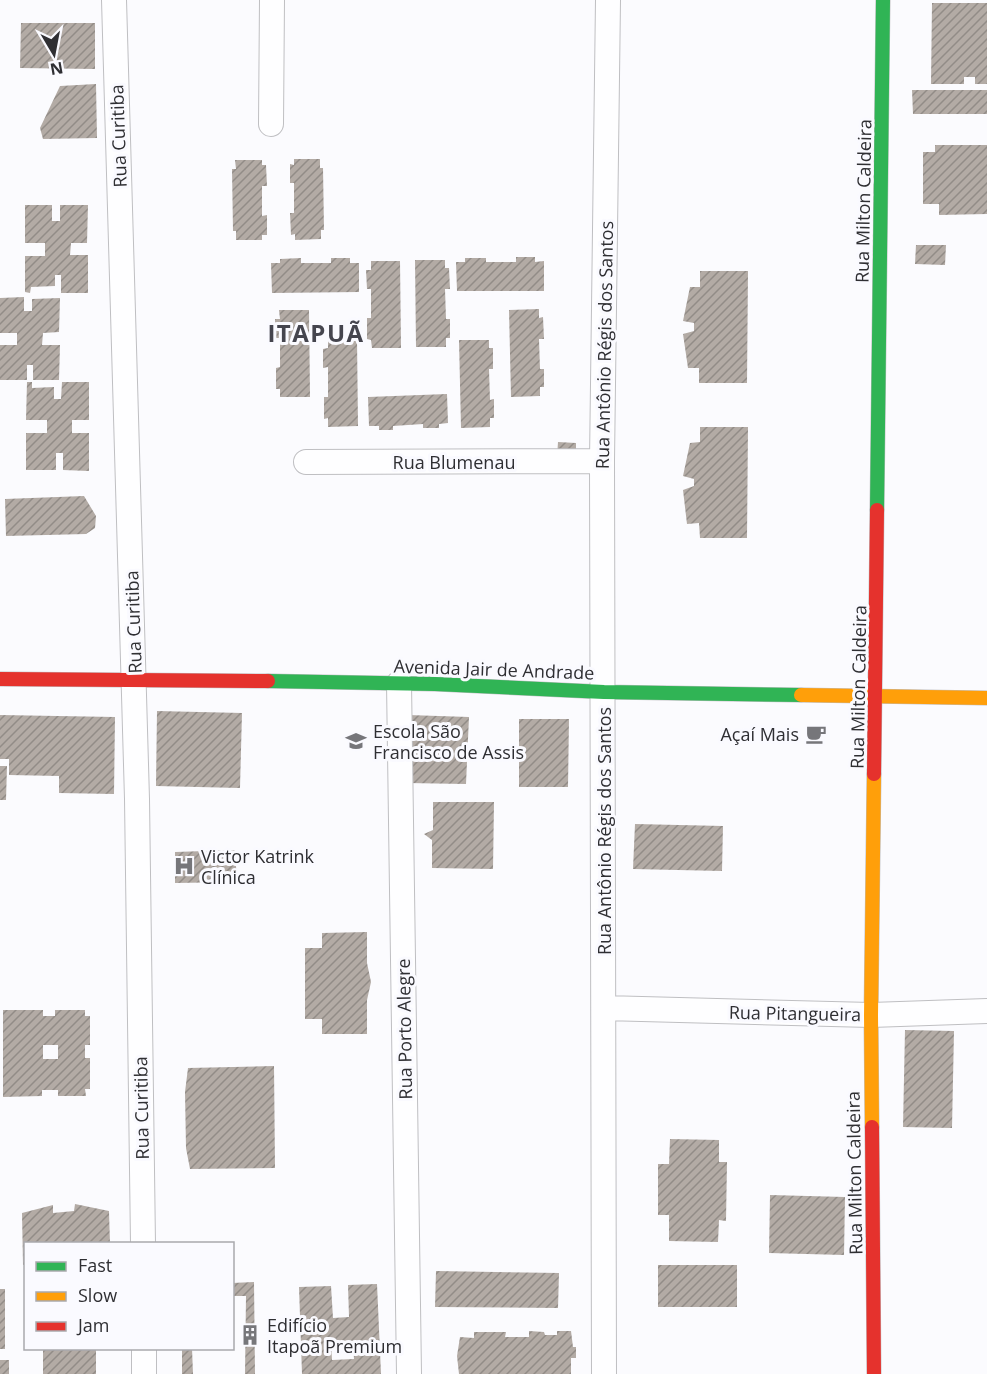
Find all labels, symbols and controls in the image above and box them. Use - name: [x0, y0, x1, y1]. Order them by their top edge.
- north arrow: [24, 24, 84, 84]
- text: N: [48, 57, 65, 81]
- street label: Rua Curitiba: [104, 84, 132, 188]
- street label: Rua Milton Caldeira: [850, 119, 876, 283]
- street label: Rua Antônio Régis dos Santos: [590, 221, 618, 469]
- district label: ITAPUÃ: [267, 316, 365, 349]
- street label: Rua Blumenau: [393, 450, 515, 474]
- street label: Rua Curitiba: [119, 570, 147, 674]
- street label: Rua Milton Caldeira: [845, 605, 871, 769]
- street label: Avenida Jair de Andrade: [393, 654, 595, 684]
- street label: Rua Antônio Régis dos Santos: [592, 707, 616, 955]
- place label: Escola São Francisco de Assis: [373, 719, 524, 764]
- place label: Açaí Mais: [720, 722, 799, 746]
- cafe icon: Açaí Mais: [804, 722, 828, 746]
- school or university icon: Escola São Francisco de Assis: [344, 729, 368, 753]
- place label: Victor Katrink Clínica: [201, 844, 315, 889]
- hospital icon: Victor Katrink Clínica: [172, 854, 196, 878]
- street label: Rua Porto Alegre: [391, 958, 417, 1100]
- street label: Rua Pitangueira: [729, 1000, 861, 1026]
- street label: Rua Curitiba: [128, 1056, 154, 1160]
- street label: Rua Milton Caldeira: [841, 1091, 867, 1255]
- legend: [24, 1242, 234, 1350]
- text: Fast: [78, 1253, 112, 1277]
- text: Slow: [78, 1283, 117, 1307]
- text: Jam: [76, 1313, 110, 1337]
- place label: Edifício Itapoã Premium: [267, 1313, 402, 1358]
- building icon: Edifício Itapoã Premium: [238, 1323, 262, 1347]

